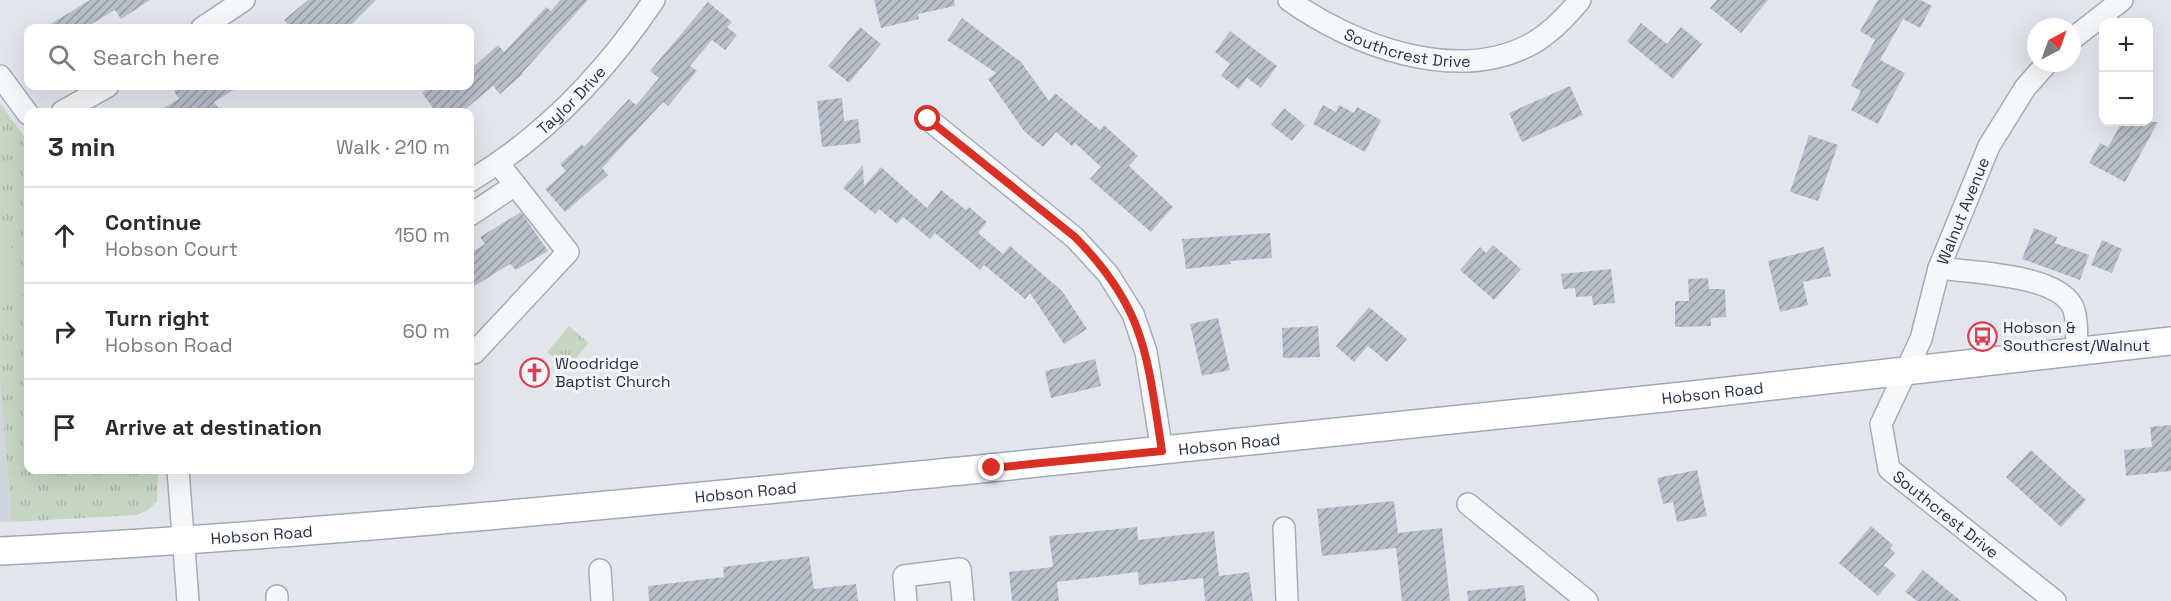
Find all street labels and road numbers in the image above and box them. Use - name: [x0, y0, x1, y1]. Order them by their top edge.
- street label: Southcrest Drive: [1341, 23, 1471, 71]
- street label: Taylor Drive: [532, 61, 610, 139]
- street label: Walnut Avenue: [1932, 154, 1994, 268]
- street label: Hobson Road: [1661, 377, 1764, 409]
- street label: Hobson Road: [1177, 428, 1281, 460]
- street label: Southcrest Drive: [1889, 466, 2003, 563]
- street label: Hobson Road: [694, 477, 798, 507]
- street label: Hobson Road: [210, 520, 313, 549]

